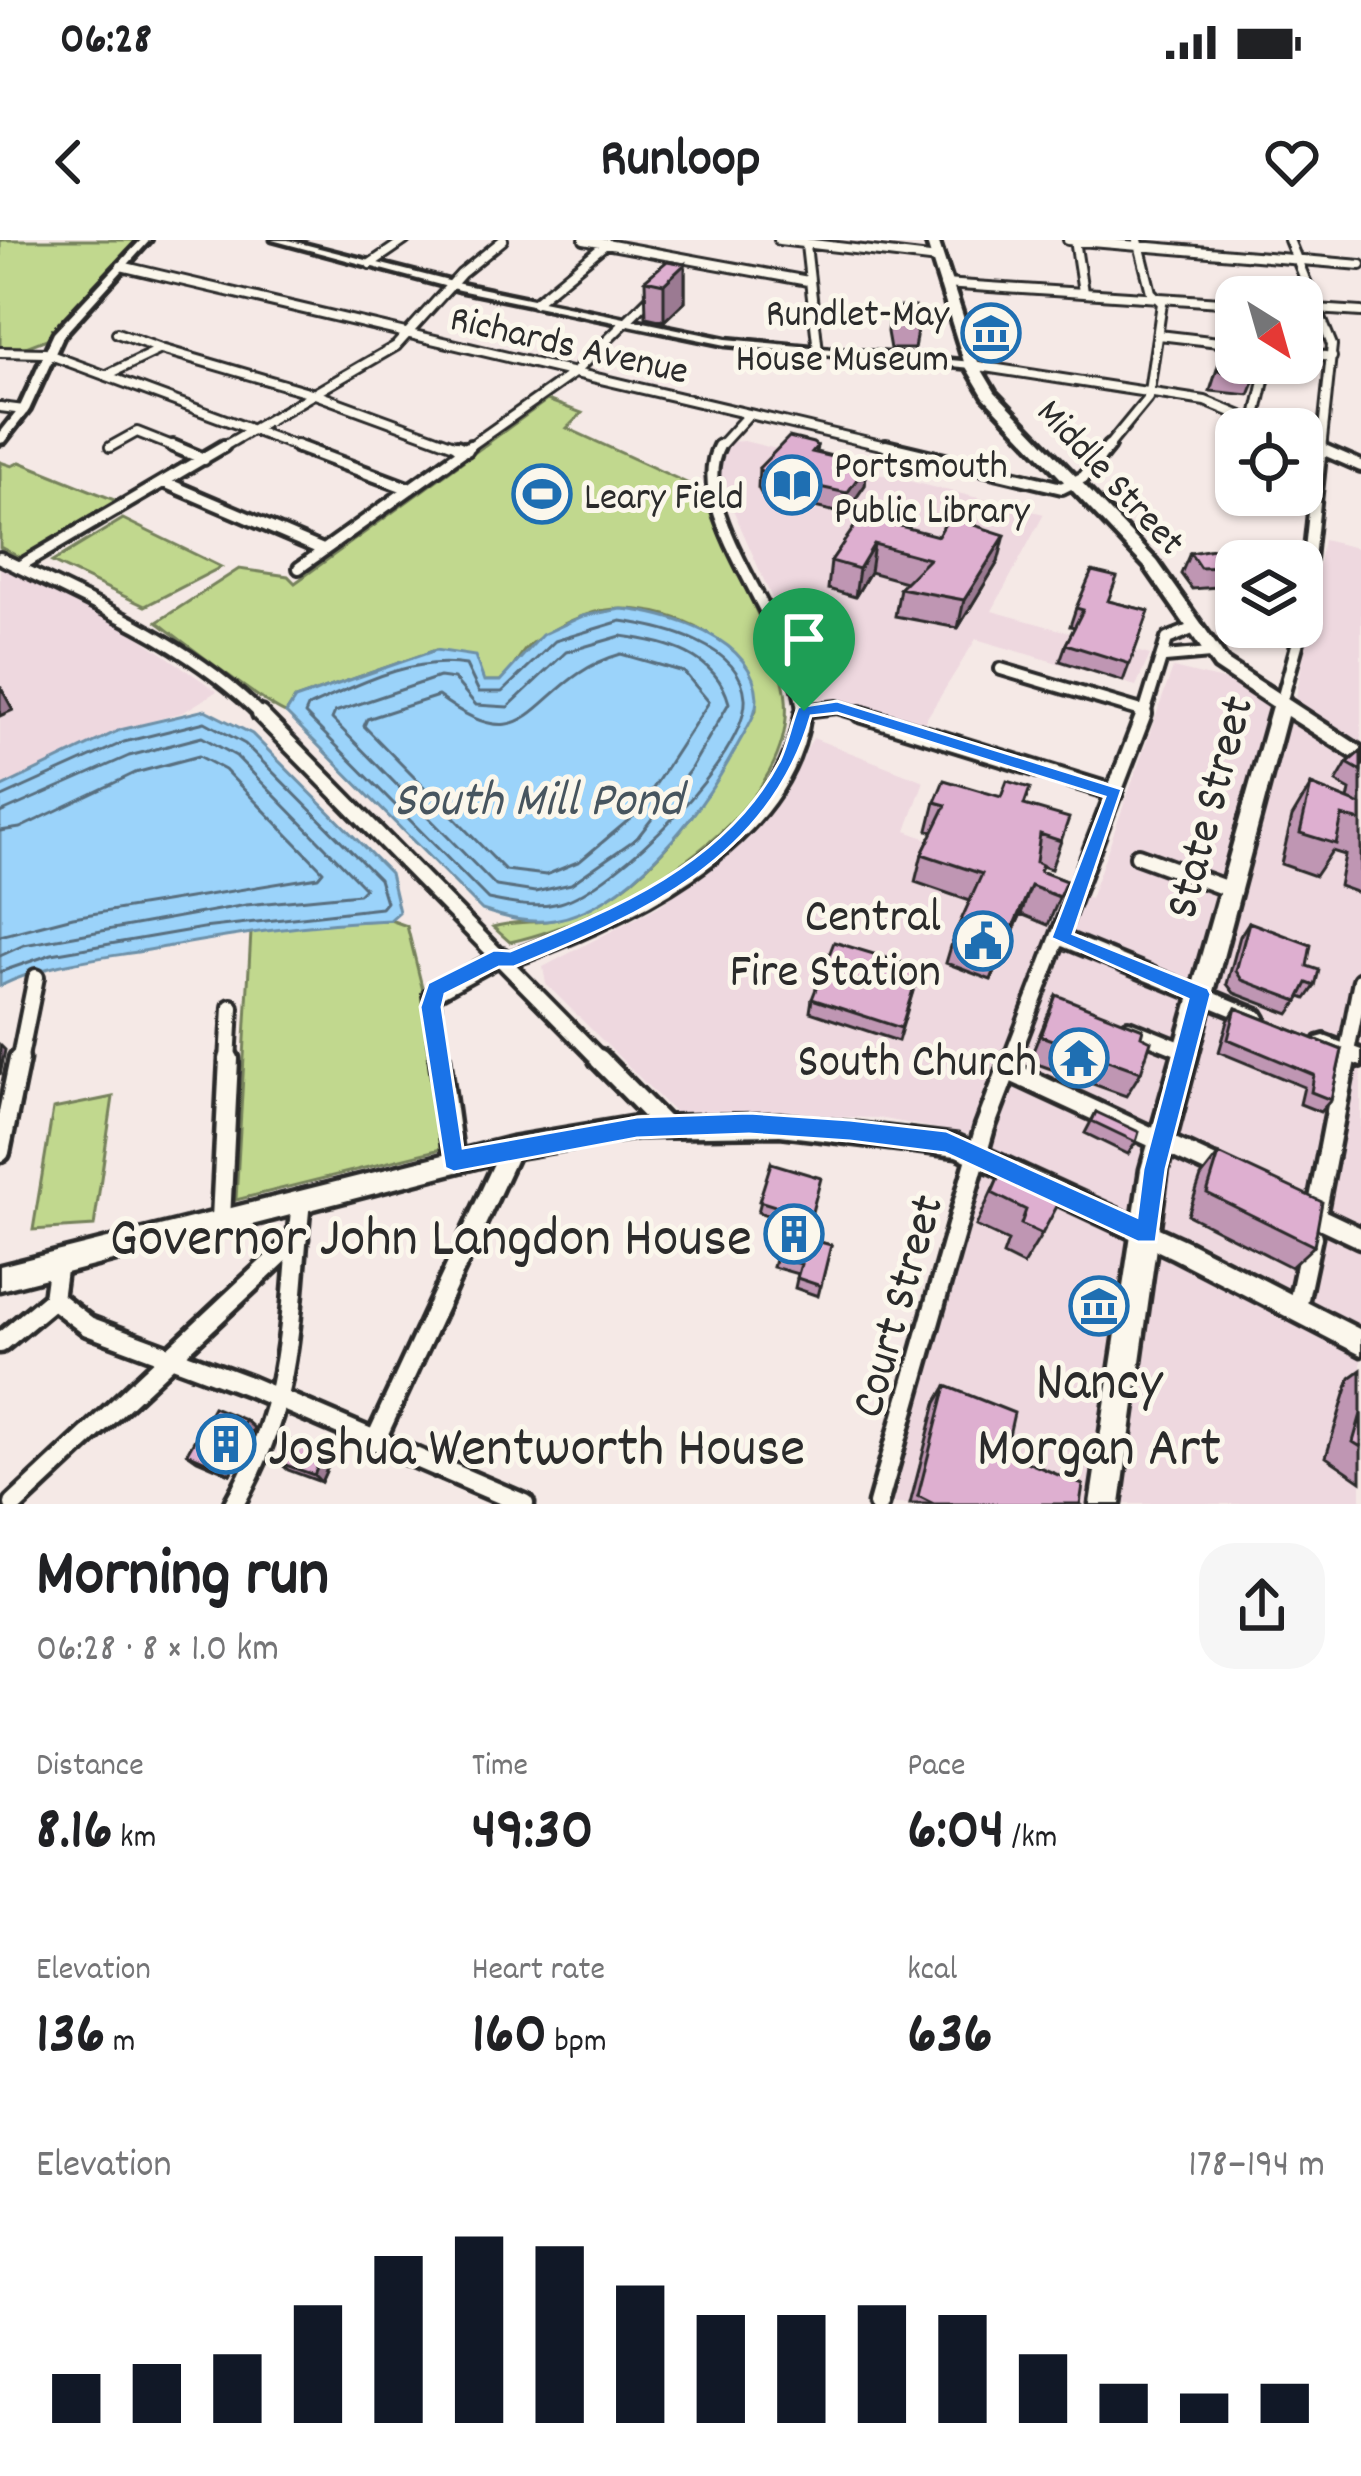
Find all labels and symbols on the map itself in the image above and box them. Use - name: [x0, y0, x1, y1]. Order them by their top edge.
- north arrow: [1215, 276, 1323, 384]
- place label: Rundlet-May House Museum: [736, 290, 950, 390]
- street label: Richards Avenue: [444, 294, 693, 402]
- museum icon: Rundlet-May House Museum: [960, 302, 1022, 364]
- street label: Middle Street: [1021, 389, 1195, 570]
- place label: Portsmouth Public Library: [834, 442, 1031, 542]
- library icon: Portsmouth Public Library: [761, 454, 823, 516]
- sports icon: Leary Field: [511, 463, 573, 525]
- place label: Leary Field: [584, 473, 744, 528]
- pin: [753, 588, 855, 711]
- street label: State Street: [1150, 689, 1276, 927]
- water label: South Mill Pond: [393, 768, 689, 840]
- place label: Central Fire Station: [729, 886, 941, 1010]
- public building icon: Central Fire Station: [952, 910, 1014, 972]
- temple icon: South Church: [1048, 1027, 1110, 1089]
- place label: South Church: [798, 1031, 1037, 1100]
- street label: Court Street: [836, 1188, 966, 1427]
- place label: Governor John Langdon House: [109, 1202, 752, 1284]
- building icon: Governor John Langdon House: [763, 1203, 825, 1265]
- museum icon: Nancy Morgan Art: [1068, 1275, 1130, 1337]
- place label: Nancy Morgan Art: [977, 1346, 1221, 1494]
- place label: Joshua Wentworth House: [268, 1412, 805, 1494]
- building icon: Joshua Wentworth House: [195, 1413, 257, 1475]

